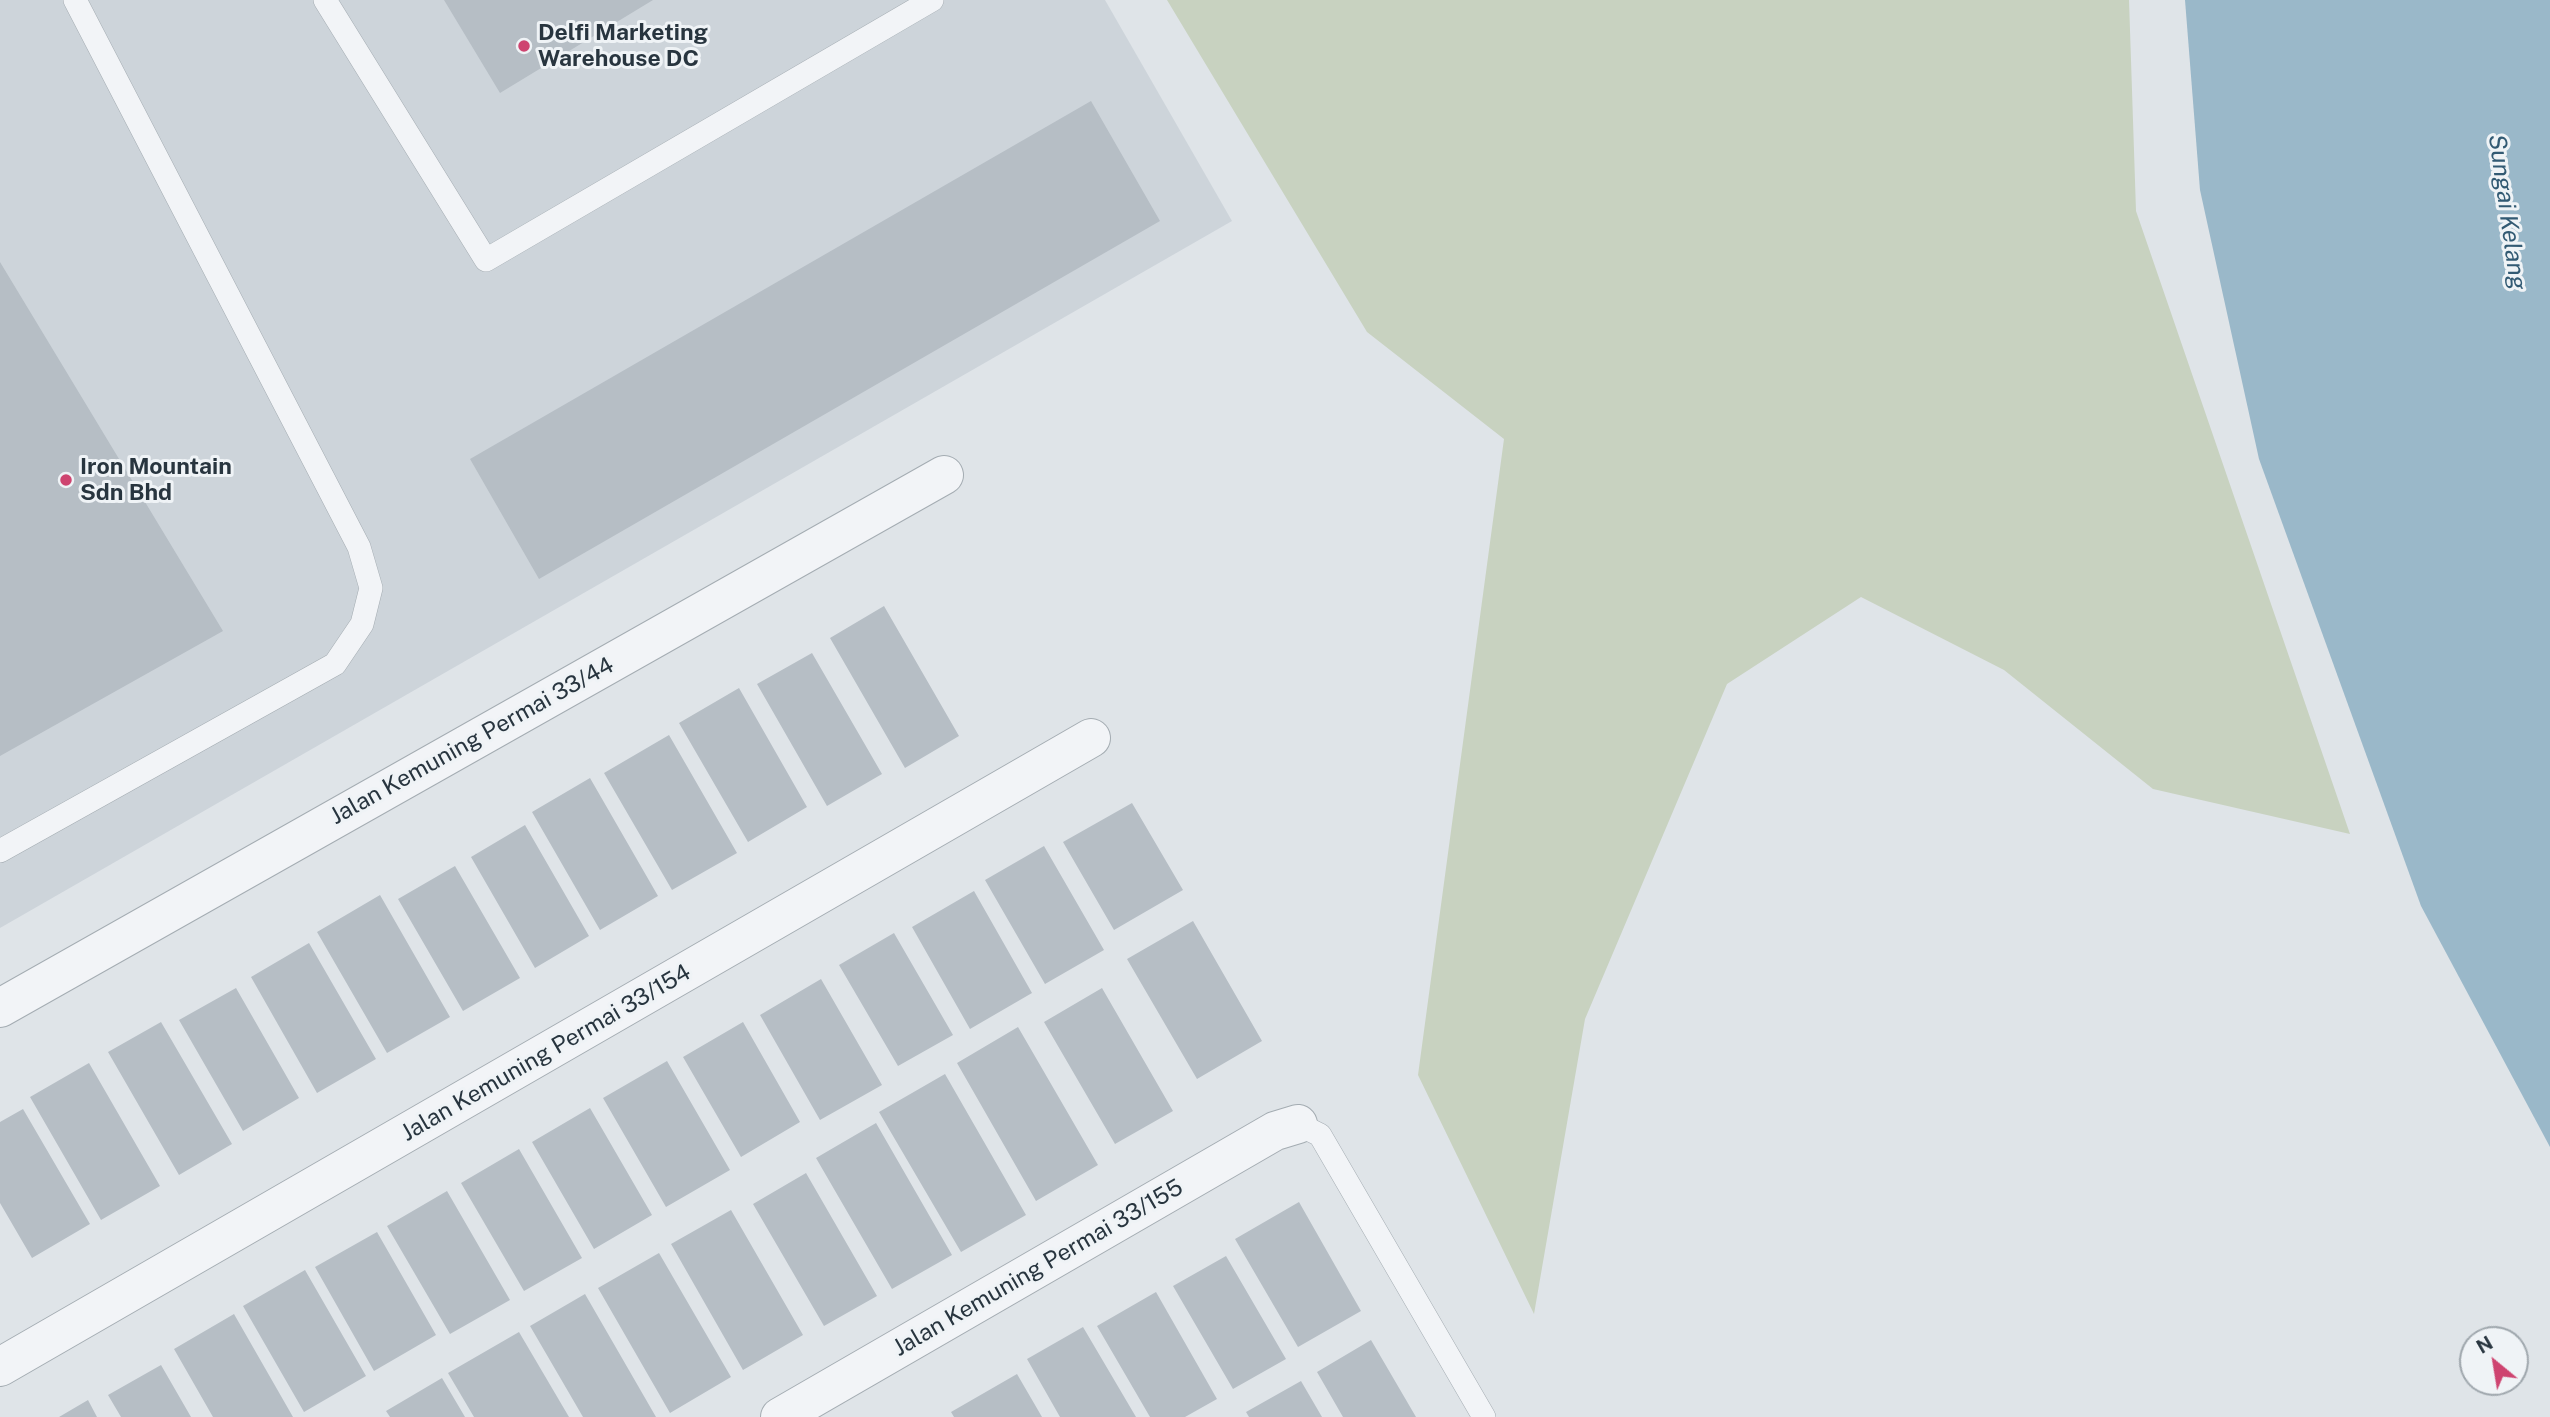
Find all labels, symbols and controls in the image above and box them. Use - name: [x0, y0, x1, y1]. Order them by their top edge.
- place label: Delfi Marketing Warehouse DC: [538, 19, 708, 73]
- marker: Delfi Marketing Warehouse DC: [516, 38, 532, 54]
- water label: Sungai Kelang: [2482, 132, 2532, 292]
- place label: Iron Mountain Sdn Bhd: [80, 453, 232, 507]
- marker: Iron Mountain Sdn Bhd: [58, 472, 74, 488]
- street label: Jalan Kemuning Permai 33/44: [325, 651, 619, 831]
- street label: Jalan Kemuning Permai 33/154: [396, 959, 696, 1147]
- street label: Jalan Kemuning Permai 33/155: [888, 1174, 1188, 1362]
- north arrow: [2459, 1326, 2529, 1396]
- text: N: [2473, 1331, 2496, 1358]

